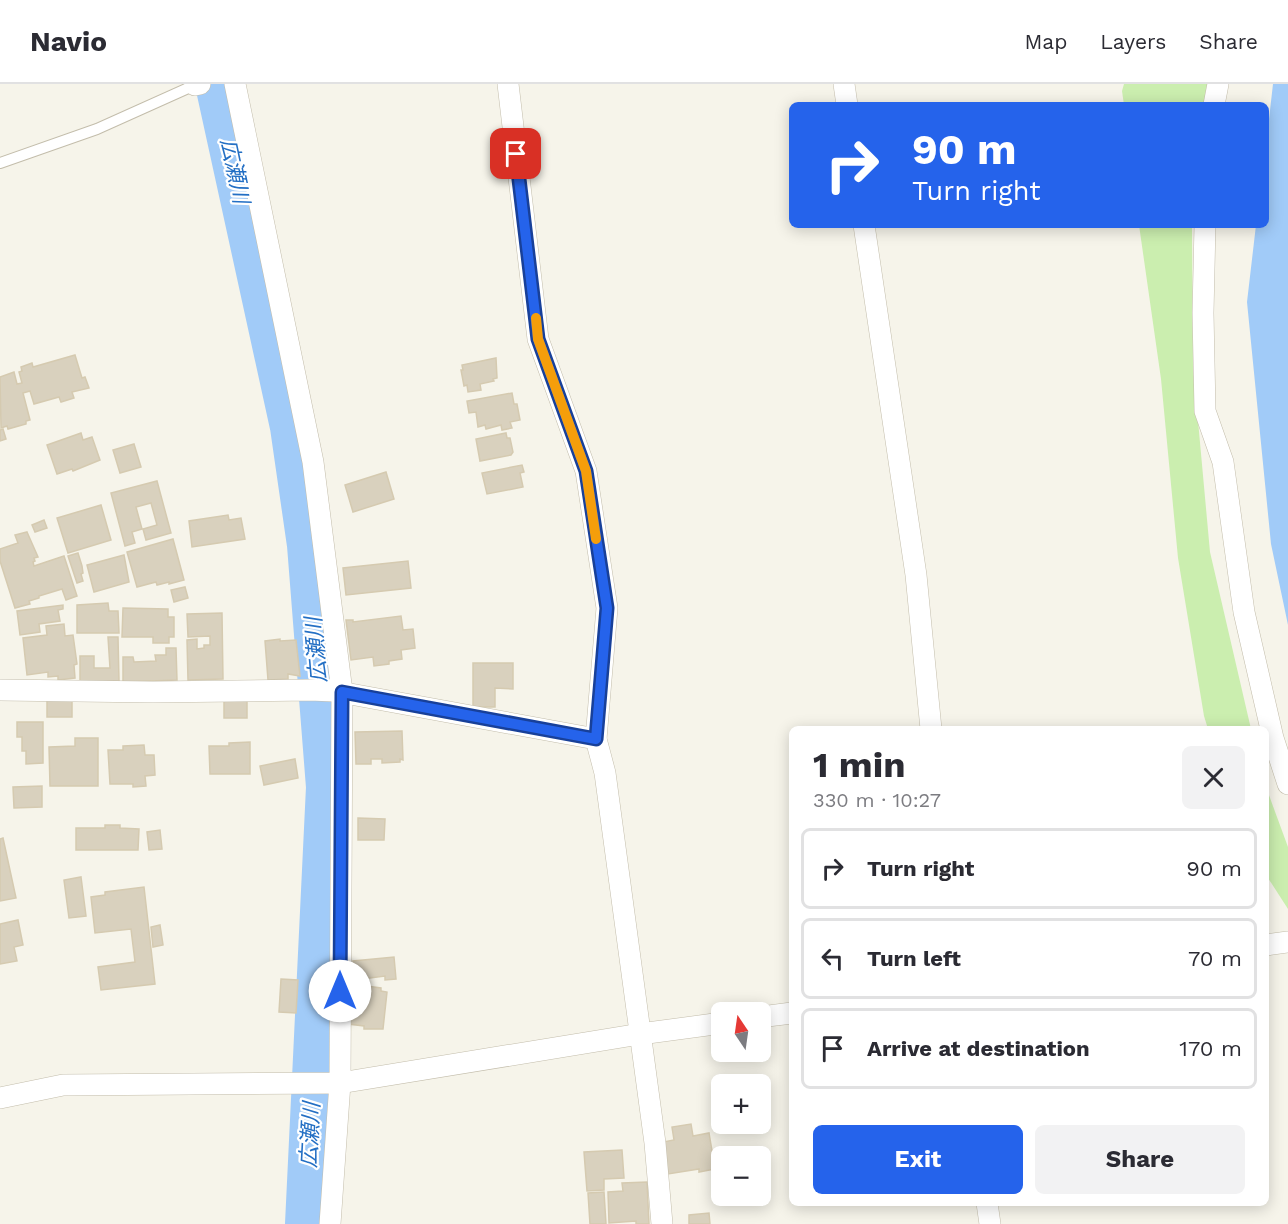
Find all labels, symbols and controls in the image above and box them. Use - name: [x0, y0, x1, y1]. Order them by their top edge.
- text: Navio: [30, 25, 107, 58]
- text: Map: [1024, 29, 1067, 54]
- text: Layers: [1100, 29, 1166, 54]
- text: Share: [1199, 29, 1258, 54]
- text: 90 m: [912, 125, 1016, 174]
- icon: right: [813, 126, 891, 204]
- pin: [490, 128, 541, 179]
- water label: 広瀬川: [216, 136, 255, 208]
- icon: arrive: [499, 137, 532, 170]
- text: Turn right: [912, 175, 1041, 207]
- water label: 広瀬川: [300, 614, 331, 684]
- text: 1 min: [813, 744, 905, 786]
- button: close: [1182, 746, 1245, 809]
- text: 330 m · 10:27: [813, 788, 941, 812]
- icon: right: [816, 852, 849, 885]
- text: Turn right: [867, 856, 974, 881]
- text: 90 m: [1186, 856, 1242, 881]
- icon: left: [816, 942, 849, 975]
- text: Turn left: [867, 946, 961, 971]
- text: 70 m: [1188, 946, 1242, 971]
- position arrow: [308, 959, 372, 1023]
- north arrow: [711, 1002, 771, 1062]
- map controls: [711, 1002, 771, 1206]
- icon: arrive: [816, 1032, 849, 1065]
- text: Arrive at destination: [867, 1036, 1090, 1061]
- text: 170 m: [1179, 1036, 1242, 1061]
- button: +: [711, 1074, 771, 1134]
- water label: 広瀬川: [296, 1099, 324, 1169]
- button: Exit: [813, 1125, 1023, 1194]
- button: Share: [1035, 1125, 1245, 1194]
- button: −: [711, 1146, 771, 1206]

